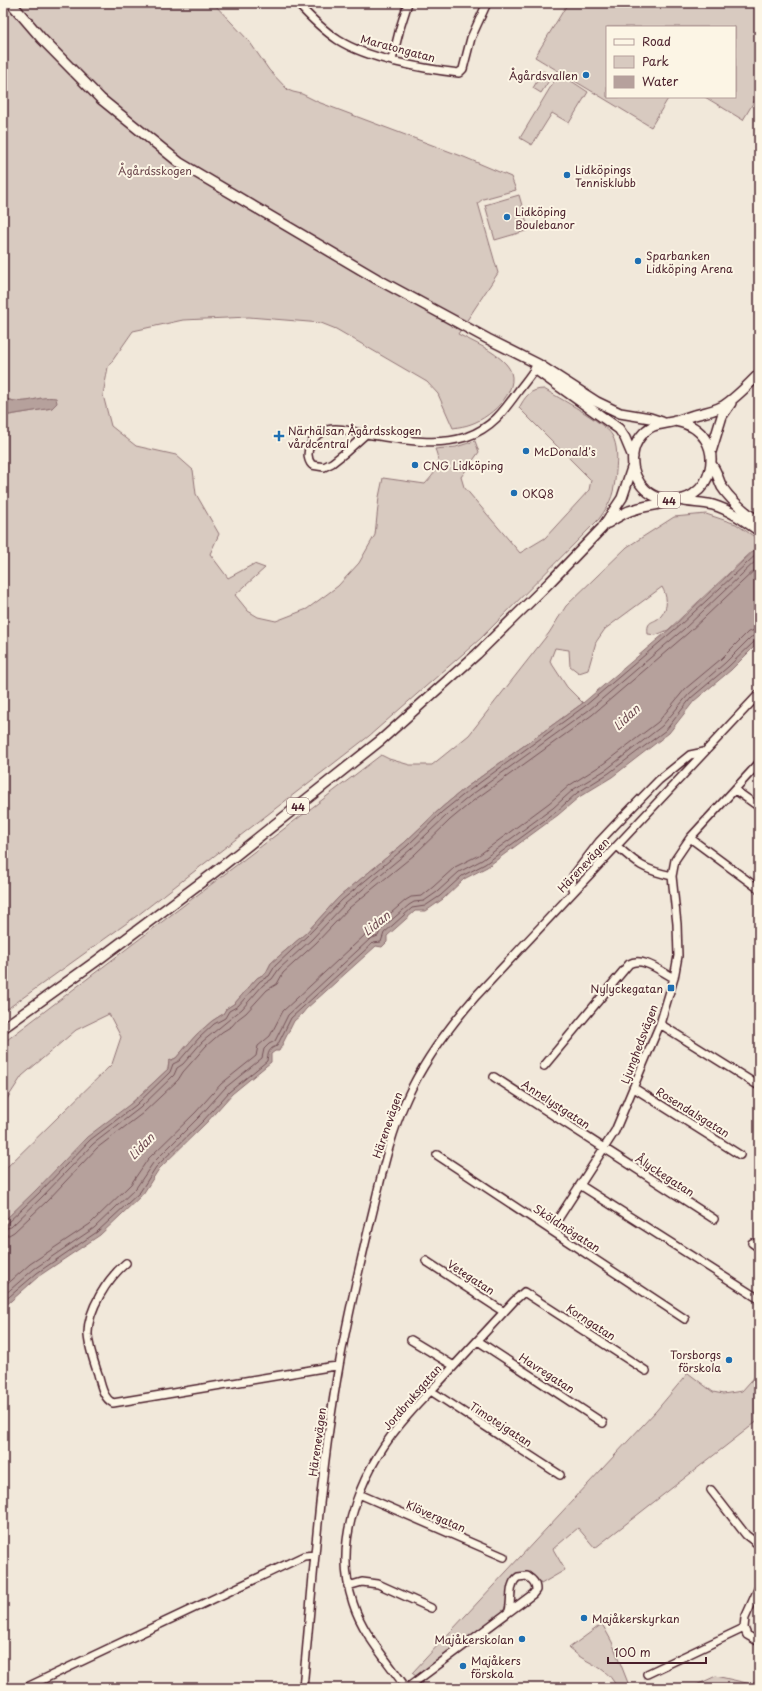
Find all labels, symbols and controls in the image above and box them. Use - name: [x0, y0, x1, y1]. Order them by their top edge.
- legend: [606, 26, 736, 98]
- street label: Maratongatan: [359, 30, 437, 66]
- text: Road: [642, 32, 671, 50]
- text: Park: [642, 52, 669, 70]
- place label: Ågårdsvallen: [509, 67, 578, 84]
- marker: Ågårdsvallen: [581, 70, 591, 80]
- text: Water: [642, 72, 679, 90]
- place label: Lidköpings Tennisklubb: [575, 161, 636, 191]
- park label: Ågårdsskogen: [118, 162, 192, 179]
- marker: Lidköpings Tennisklubb: [562, 170, 572, 180]
- place label: Lidköping Boulebanor: [515, 203, 576, 233]
- marker: Lidköping Boulebanor: [502, 212, 512, 222]
- place label: Sparbanken Lidköping Arena: [646, 247, 733, 277]
- marker: Sparbanken Lidköping Arena: [633, 256, 643, 266]
- place label: Närhälsan Ågårdsskogen vårdcentral: [288, 422, 421, 452]
- marker: Närhälsan Ågårdsskogen vårdcentral: [273, 430, 285, 442]
- place label: McDonald's: [534, 443, 596, 460]
- marker: McDonald's: [521, 446, 531, 456]
- place label: CNG Lidköping: [423, 457, 503, 474]
- marker: CNG Lidköping: [410, 460, 420, 470]
- place label: OKQ8: [522, 485, 554, 502]
- marker: OKQ8: [509, 488, 519, 498]
- road number: 44: [658, 492, 680, 508]
- water label: Lidan: [609, 699, 644, 734]
- road number: 44: [287, 798, 309, 814]
- street label: Härenevägen: [553, 834, 613, 896]
- water label: Lidan: [358, 906, 394, 940]
- place label: Nylyckegatan: [591, 980, 663, 997]
- marker: Nylyckegatan: [666, 983, 676, 993]
- street label: Ljunghedsvägen: [616, 1002, 662, 1086]
- street label: Annelystgatan: [518, 1075, 594, 1133]
- street label: Rosendalsgatan: [653, 1083, 733, 1141]
- street label: Härenevägen: [368, 1089, 406, 1161]
- water label: Lidan: [124, 1128, 159, 1163]
- street label: Ålyckegatan: [632, 1150, 698, 1200]
- street label: Sköldmögatan: [530, 1200, 604, 1256]
- street label: Vetegatan: [444, 1255, 498, 1299]
- street label: Korngatan: [563, 1300, 619, 1344]
- place label: Torsborgs förskola: [670, 1346, 721, 1376]
- street label: Havregatan: [516, 1349, 578, 1397]
- marker: Torsborgs förskola: [724, 1355, 734, 1365]
- street label: Jordbruksgatan: [379, 1360, 445, 1434]
- street label: Timotejgatan: [466, 1397, 536, 1451]
- street label: Härenevägen: [304, 1406, 330, 1478]
- street label: Klövergatan: [404, 1496, 468, 1536]
- place label: Majåkerskyrkan: [592, 1610, 680, 1627]
- marker: Majåkerskyrkan: [579, 1613, 589, 1623]
- place label: Majåkerskolan: [435, 1631, 514, 1648]
- marker: Majåkerskolan: [517, 1634, 527, 1644]
- scale bar: [608, 1639, 706, 1665]
- text: 100 m: [614, 1643, 651, 1661]
- place label: Majåkers förskola: [471, 1652, 521, 1682]
- marker: Majåkers förskola: [458, 1661, 468, 1671]

